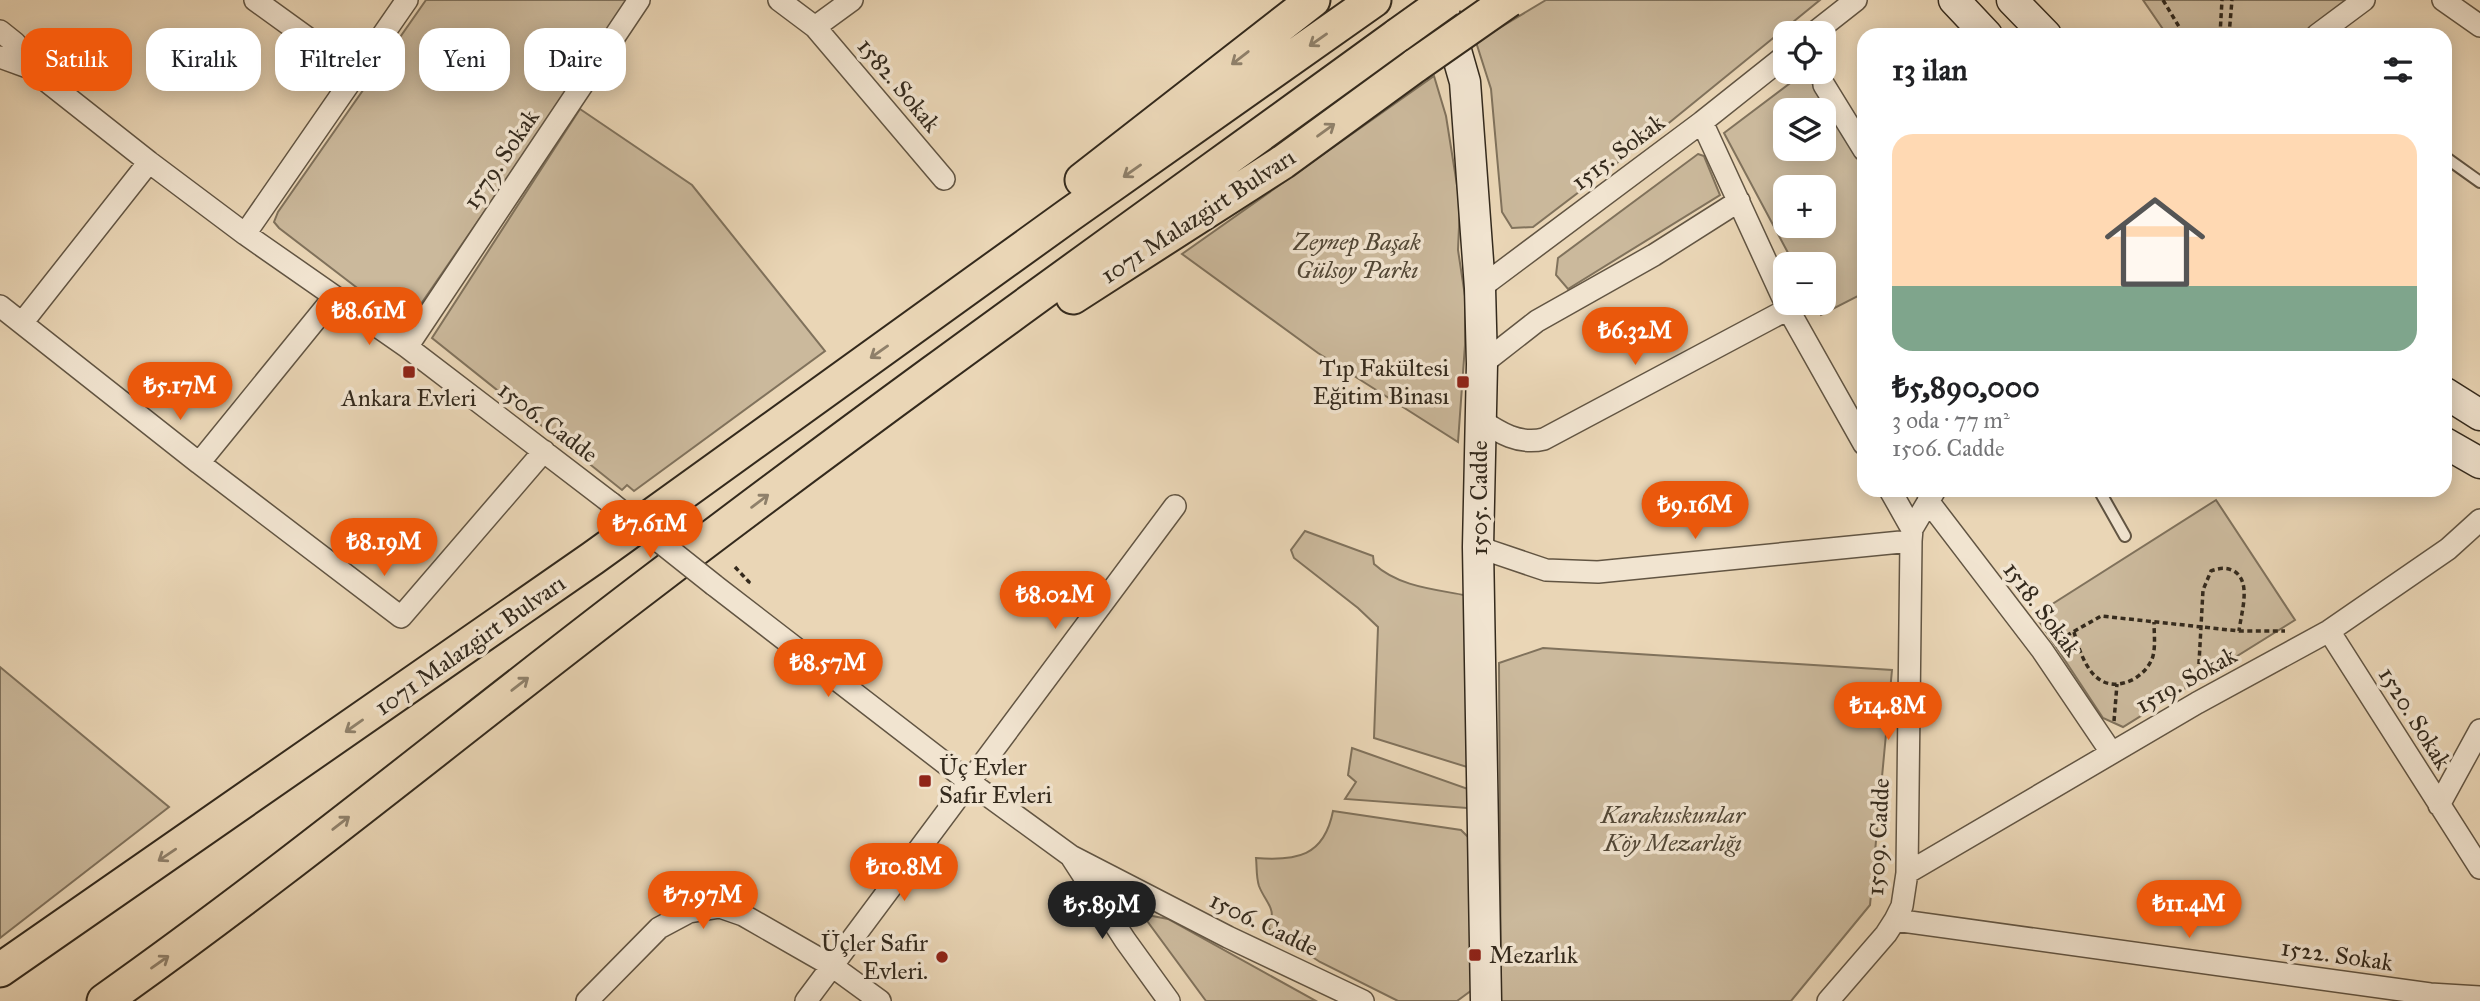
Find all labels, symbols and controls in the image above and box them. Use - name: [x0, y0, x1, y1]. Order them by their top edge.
- map controls: [1773, 21, 1836, 315]
- button: locate: [1773, 21, 1836, 84]
- chip: Satılık: [21, 28, 132, 91]
- chip: Kiralık: [146, 28, 261, 91]
- chip: Filtreler: [275, 28, 405, 91]
- chip: Yeni: [419, 28, 510, 91]
- chip: Daire: [524, 28, 626, 91]
- street label: 1582. Sokak: [851, 32, 948, 139]
- one-way arrow: [1309, 33, 1328, 47]
- one-way arrow: [1231, 50, 1250, 65]
- icon: filters: [2379, 51, 2417, 89]
- text: 13 ilan: [1892, 52, 1968, 88]
- button: layers: [1773, 98, 1836, 161]
- street label: 1579. Sokak: [456, 102, 546, 215]
- street label: 1515. Sokak: [1566, 107, 1671, 197]
- one-way arrow: [1317, 123, 1336, 138]
- street label: 1071 Malazgirt Bulvarı: [1095, 142, 1301, 290]
- one-way arrow: [1123, 164, 1142, 178]
- button: +: [1773, 175, 1836, 238]
- icon: home: [2092, 179, 2218, 305]
- park label: Zeynep Başak Gülsoy Parkı: [1292, 227, 1421, 285]
- button: −: [1773, 252, 1836, 315]
- pin: ₺8.61M: [312, 288, 426, 347]
- text: ₺8.61M: [332, 296, 406, 324]
- pin: ₺6.32M: [1578, 308, 1692, 367]
- text: ₺6.32M: [1598, 316, 1672, 344]
- one-way arrow: [870, 345, 889, 359]
- place label: Tıp Fakültesi Eğitim Binası: [1313, 353, 1449, 411]
- pin: ₺5.17M: [123, 362, 237, 422]
- marker: Ankara Evleri: [401, 364, 417, 380]
- text: ₺5,890,000: [1892, 369, 2040, 405]
- text: ₺5.17M: [143, 371, 217, 399]
- marker: Tıp Fakültesi Eğitim Binası: [1455, 374, 1471, 390]
- street label: 1506. Cadde: [492, 375, 604, 469]
- place label: Ankara Evleri: [341, 383, 477, 413]
- text: 3 oda · 77 m²: [1892, 406, 2010, 434]
- text: 1506. Cadde: [1892, 434, 2005, 462]
- street label: 1505. Cadde: [1464, 440, 1494, 556]
- pin: ₺9.16M: [1638, 482, 1752, 541]
- text: ₺9.16M: [1658, 490, 1732, 518]
- one-way arrow: [750, 494, 769, 509]
- pin: ₺7.61M: [593, 500, 707, 560]
- text: ₺7.61M: [613, 509, 687, 537]
- pin: ₺8.19M: [327, 518, 441, 578]
- text: ₺8.19M: [346, 527, 422, 555]
- street label: 1518. Sokak: [1997, 556, 2088, 663]
- street label: 1071 Malazgirt Bulvarı: [369, 568, 571, 722]
- pin: ₺8.02M: [998, 572, 1112, 631]
- text: ₺8.02M: [1016, 580, 1094, 608]
- pin: ₺8.57M: [771, 640, 885, 699]
- street label: 1519. Sokak: [2130, 640, 2243, 720]
- text: ₺8.57M: [790, 648, 866, 676]
- street label: 1520. Sokak: [2372, 661, 2459, 775]
- one-way arrow: [511, 676, 529, 691]
- pin: ₺14.8M: [1831, 682, 1945, 742]
- text: ₺14.8M: [1850, 691, 1926, 719]
- one-way arrow: [345, 719, 364, 733]
- place label: Üç Evler Safir Evleri: [939, 752, 1052, 810]
- marker: Üç Evler Safir Evleri: [917, 773, 933, 789]
- street label: 1509. Cadde: [1860, 777, 1896, 897]
- park label: Karakuskunlar Köy Mezarlığı: [1600, 800, 1747, 858]
- one-way arrow: [331, 816, 349, 831]
- pin: ₺10.8M: [847, 844, 961, 903]
- one-way arrow: [158, 847, 177, 862]
- text: ₺10.8M: [866, 852, 942, 880]
- pin: ₺7.97M: [646, 872, 760, 931]
- text: ₺7.97M: [664, 880, 742, 908]
- pin: ₺11.4M: [2132, 880, 2246, 940]
- pin: ₺5.89M: [1045, 881, 1159, 941]
- street label: 1506. Cadde: [1205, 885, 1323, 963]
- text: ₺11.4M: [2153, 889, 2225, 917]
- text: ₺5.89M: [1064, 890, 1140, 918]
- place label: Üçler Safir Evleri.: [821, 928, 928, 986]
- street label: 1522. Sokak: [2279, 932, 2396, 978]
- place label: Mezarlık: [1489, 940, 1579, 970]
- marker: Mezarlık: [1467, 947, 1483, 963]
- marker: Üçler Safir Evleri.: [934, 949, 950, 965]
- one-way arrow: [150, 954, 169, 969]

